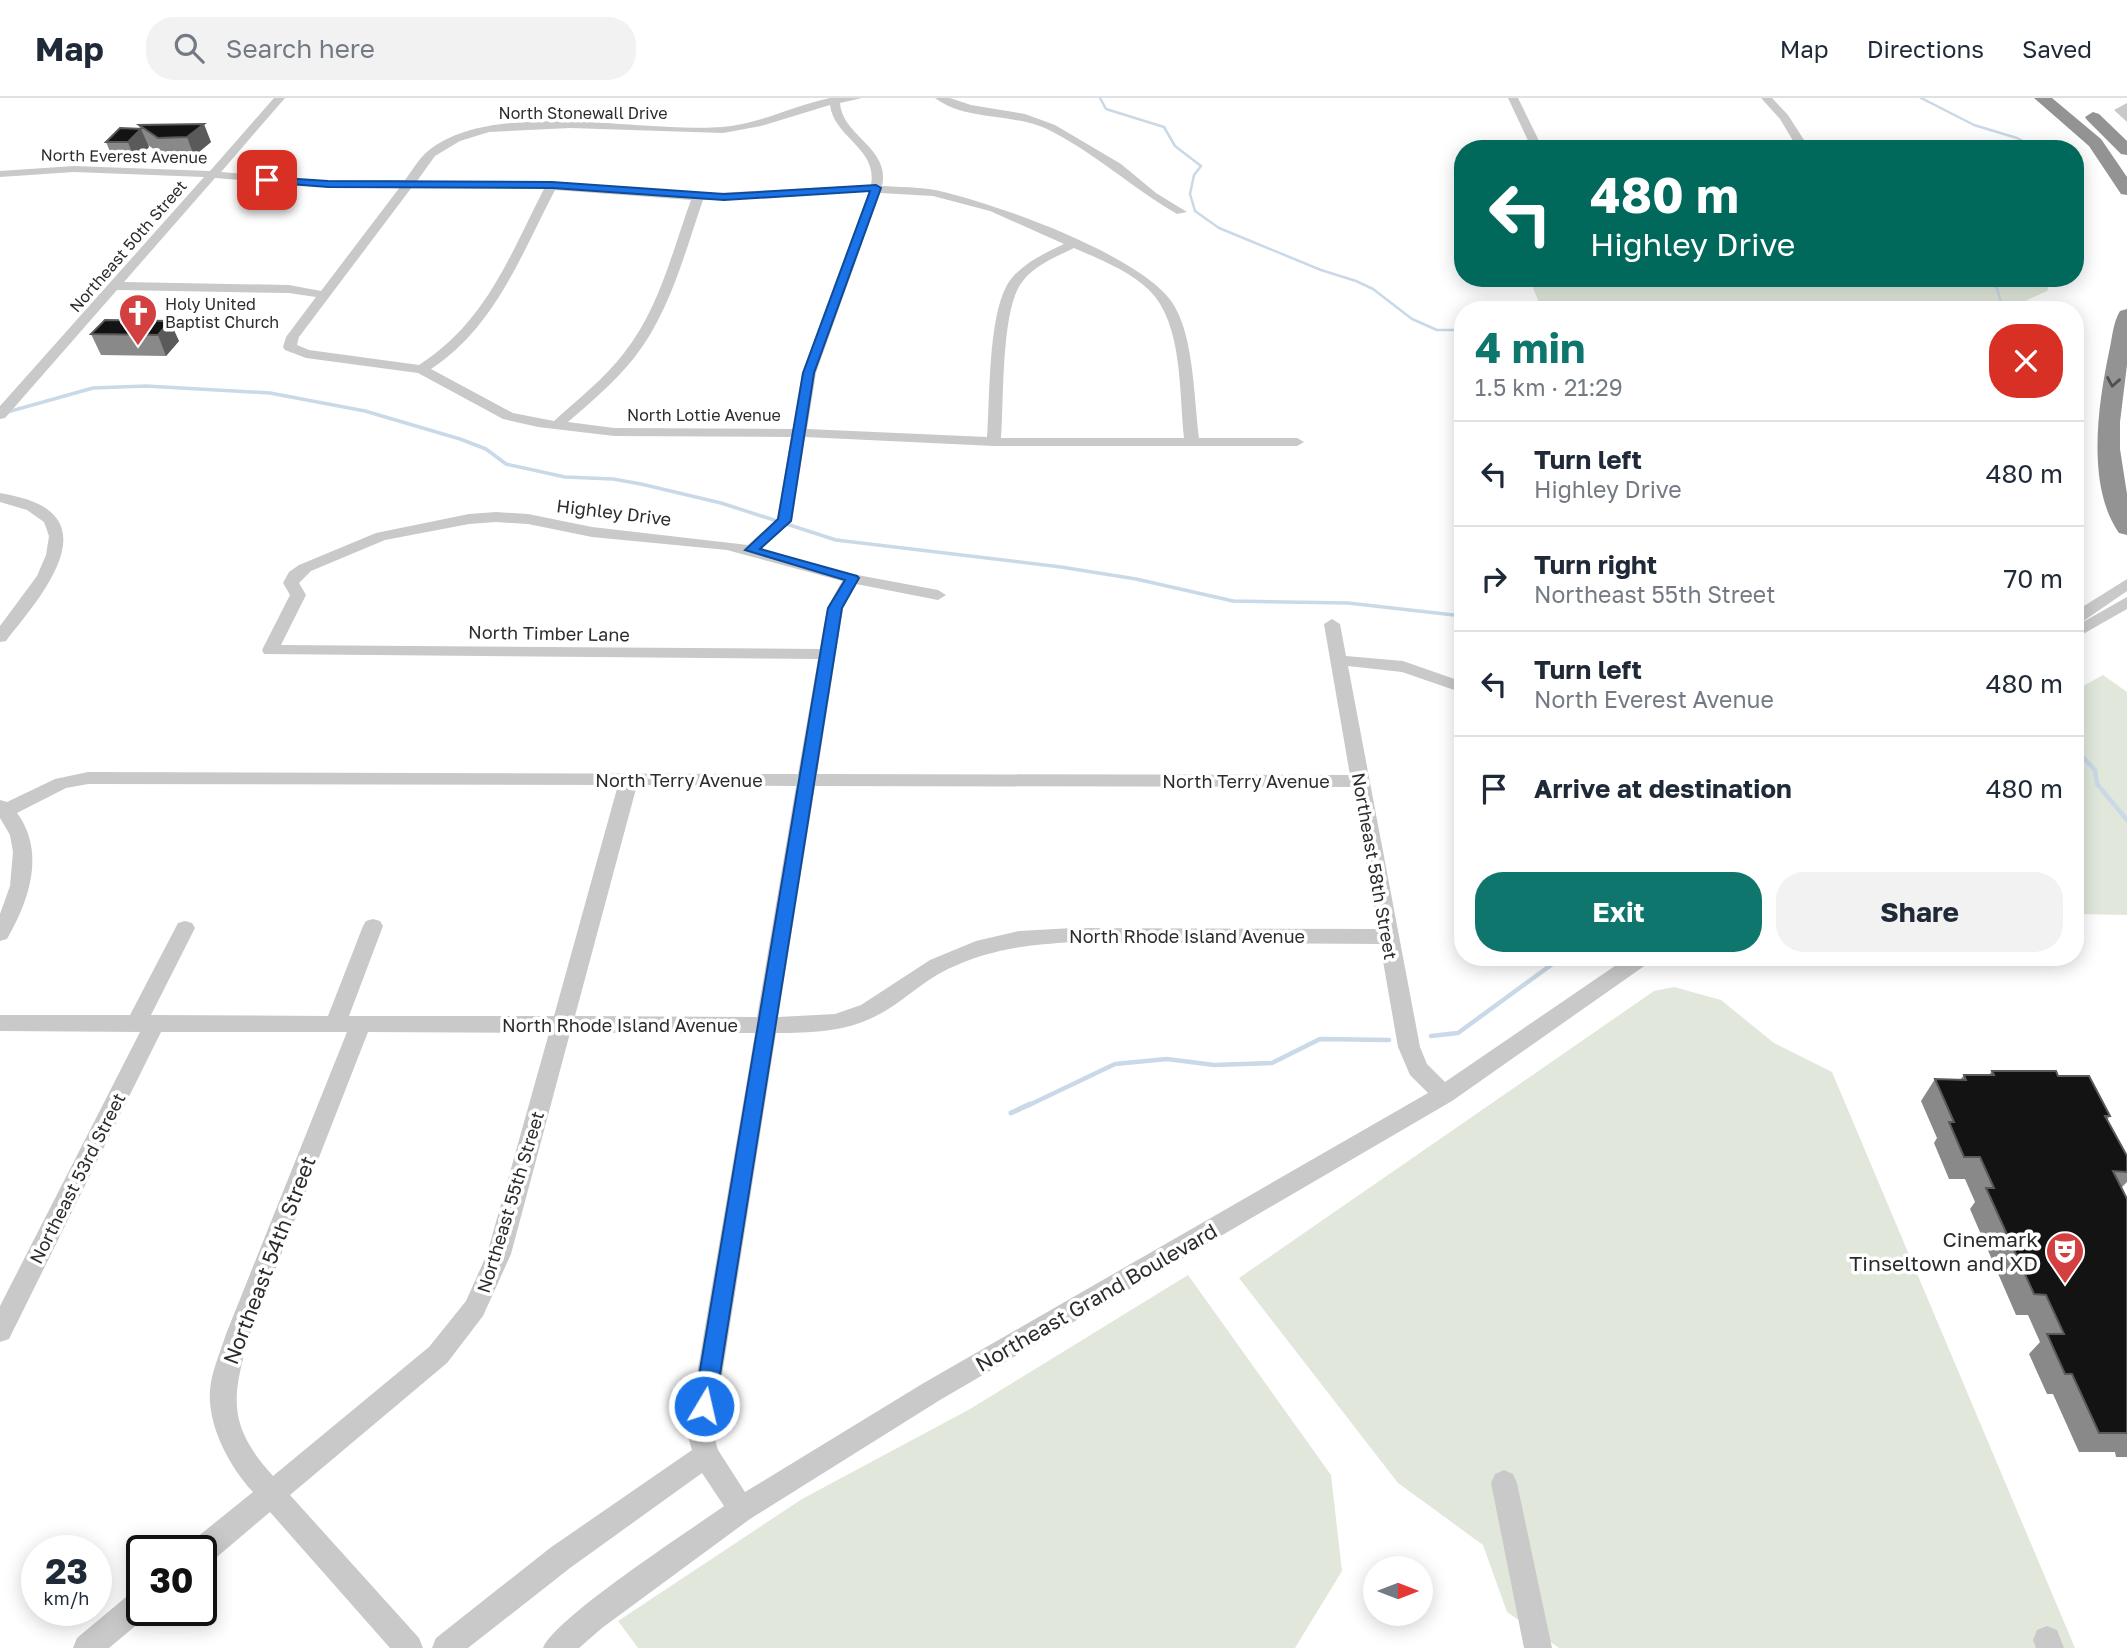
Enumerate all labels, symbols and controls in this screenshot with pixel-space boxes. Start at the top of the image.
search box [146,17,636,80]
text: Map [35,29,104,68]
icon: search [170,29,208,67]
text: Search here [226,33,375,64]
text: Map [1780,34,1829,63]
text: Directions [1867,34,1984,63]
text: Saved [2022,34,2092,63]
street label: North Stonewall Drive [498,103,668,123]
street label: North Everest Avenue [40,145,208,167]
pin [237,150,297,210]
icon: arrive [248,161,286,199]
text: 480 m [1590,165,1739,224]
icon: left [1475,168,1566,259]
street label: Northeast 50th Street [65,176,191,316]
text: Highley Drive [1590,225,1795,263]
church icon: Holy United Baptist Church [117,292,159,347]
place label: Holy United Baptist Church [165,294,279,332]
text: 4 min [1475,322,1585,372]
button: close [1989,324,2063,398]
text: 1.5 km · 21:29 [1475,373,1623,401]
one-way arrow [2106,376,2121,388]
street label: North Lottie Avenue [627,405,781,425]
text: Turn left [1534,444,1642,475]
icon: left [1475,455,1513,493]
text: 480 m [1986,458,2063,489]
text: Highley Drive [1534,475,1682,503]
street label: Highley Drive [555,494,673,530]
text: Turn right [1534,549,1657,580]
icon: right [1475,560,1513,598]
text: 70 m [2004,563,2063,594]
text: Northeast 55th Street [1534,580,1775,608]
street label: North Timber Lane [468,621,630,645]
text: Turn left [1534,654,1642,685]
icon: left [1475,665,1513,703]
text: 480 m [1986,668,2063,699]
text: North Everest Avenue [1534,685,1774,713]
street label: North Terry Avenue [595,769,763,791]
street label: North Terry Avenue [1162,770,1330,792]
icon: arrive [1475,770,1513,808]
street label: Northeast 58th Street [1348,771,1402,961]
text: Arrive at destination [1534,773,1792,804]
text: 480 m [1986,773,2063,804]
button: Exit [1475,872,1762,952]
button: Share [1776,872,2063,952]
street label: North Rhode Island Avenue [1069,925,1305,947]
street label: North Rhode Island Avenue [502,1014,738,1036]
street label: Northeast 53rd Street [24,1089,130,1267]
street label: Northeast 55th Street [472,1108,548,1296]
street label: Northeast 54th Street [217,1152,321,1368]
street label: Northeast Grand Boulevard [971,1217,1221,1377]
place label: Cinemark Tinseltown and XD [1849,1226,2038,1276]
theatre icon: Cinemark Tinseltown and XD [2044,1230,2086,1285]
position arrow [667,1369,741,1443]
speed limit sign: 30 [126,1535,217,1626]
text: 23 [45,1550,88,1592]
north arrow [1363,1556,1433,1626]
map controls [1363,1556,1433,1626]
text: km/h [44,1587,89,1609]

